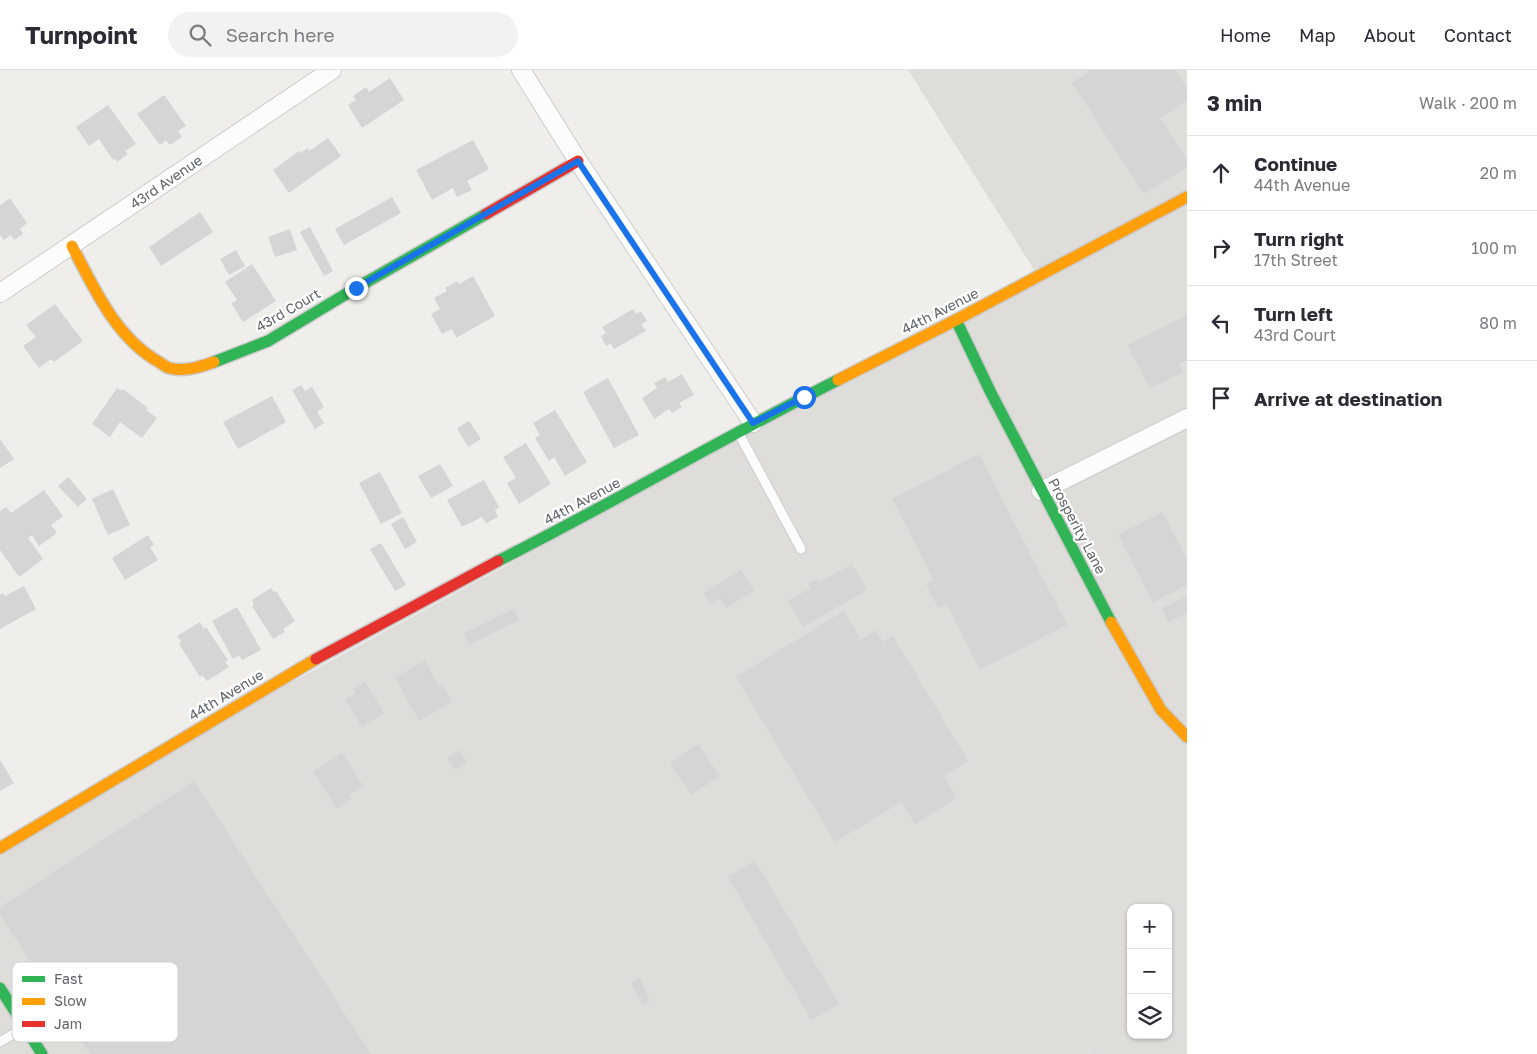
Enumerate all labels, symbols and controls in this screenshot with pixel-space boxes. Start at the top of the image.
search box [168,12,518,57]
text: Turnpoint [25,20,138,49]
icon: search [186,21,214,49]
text: Search here [226,23,335,46]
text: Home [1220,24,1271,46]
text: Map [1299,24,1336,46]
text: About [1364,24,1416,46]
text: Contact [1444,24,1512,46]
text: 3 min [1207,90,1262,116]
text: Walk · 200 m [1419,93,1517,113]
street label: 43rd Avenue [126,151,205,212]
text: Continue [1254,152,1337,175]
icon: ahead [1207,159,1235,187]
text: 20 m [1480,163,1517,183]
text: 44th Avenue [1254,175,1350,195]
text: Turn right [1254,227,1344,250]
icon: right [1207,234,1235,262]
text: 100 m [1471,238,1517,258]
text: 17th Street [1254,250,1338,270]
route end [345,277,368,300]
street label: 43rd Court [252,284,323,335]
street label: 44th Avenue [898,284,981,337]
text: Turn left [1254,302,1333,325]
icon: left [1207,309,1235,337]
text: 80 m [1479,313,1517,333]
text: 43rd Court [1254,325,1336,345]
icon: arrive [1207,384,1235,412]
route start [793,386,816,409]
text: Arrive at destination [1254,387,1442,410]
street label: 44th Avenue [541,473,623,528]
street label: Prosperity Lane [1045,475,1110,577]
street label: 44th Avenue [185,666,266,724]
map controls [1127,904,1172,1039]
button: + [1127,904,1172,949]
button: − [1127,949,1172,994]
legend [12,962,178,1042]
text: Fast [54,970,83,987]
text: Slow [54,992,87,1009]
button: layers [1127,994,1172,1039]
text: Jam [54,1015,82,1032]

